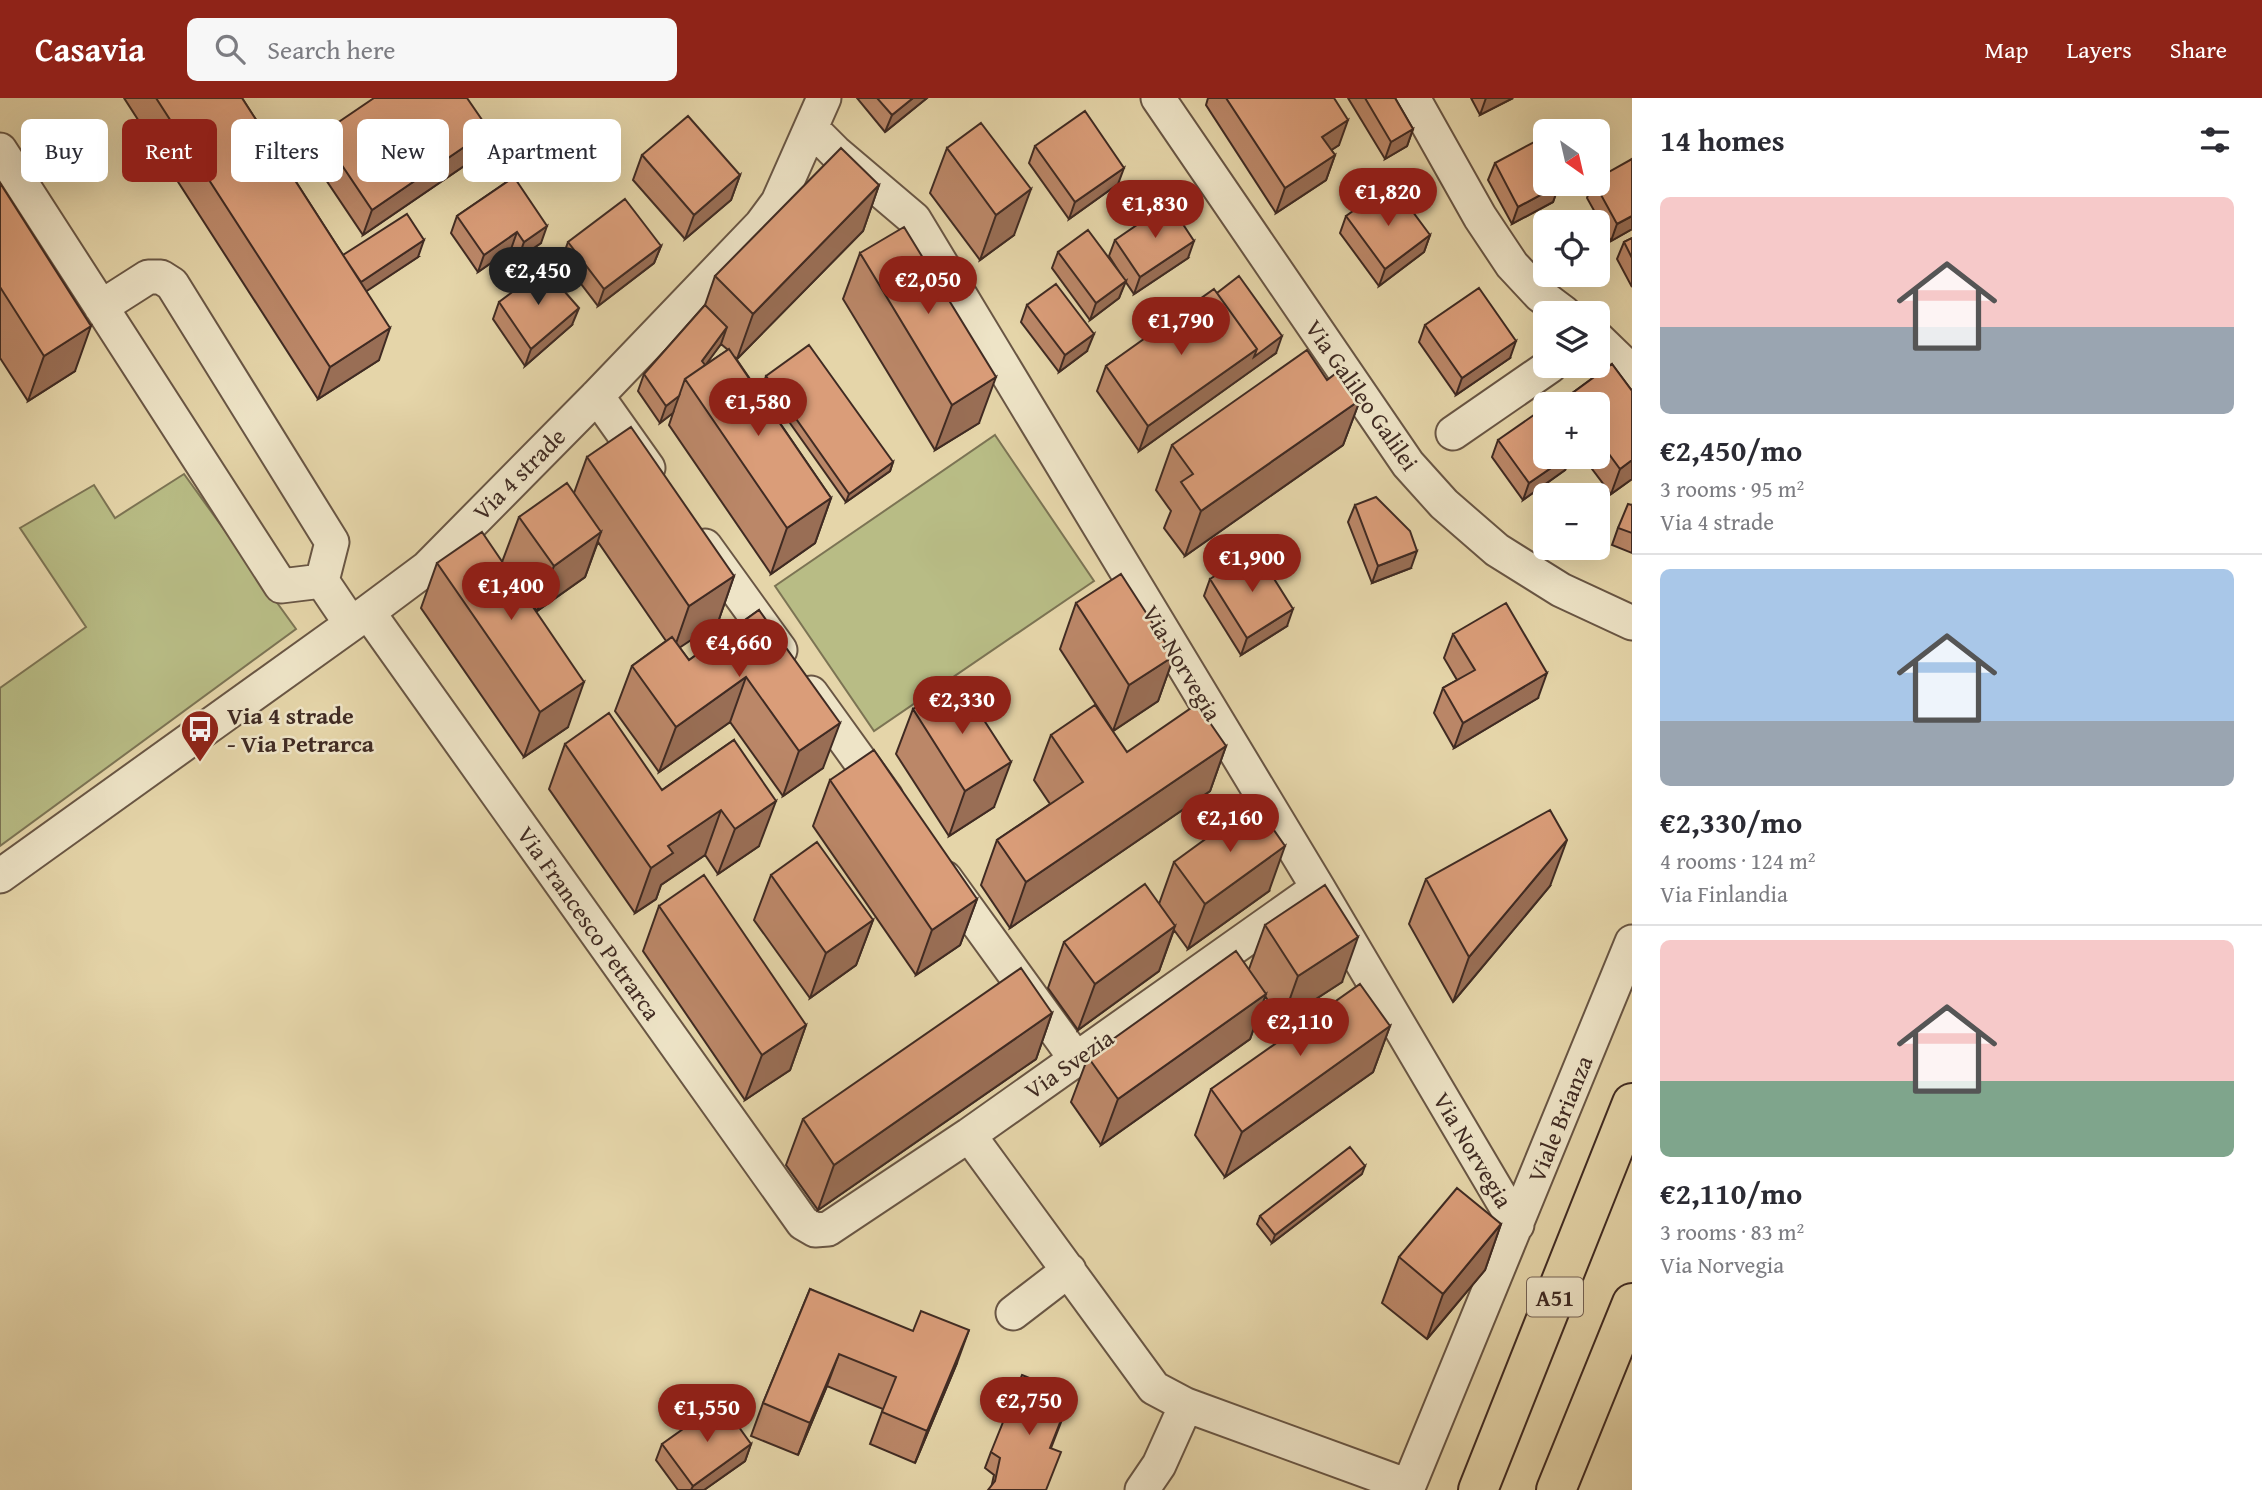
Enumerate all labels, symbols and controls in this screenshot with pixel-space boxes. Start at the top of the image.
search box [187,18,677,81]
text: Casavia [35,25,145,73]
icon: search [211,30,249,68]
text: Search here [267,30,396,69]
text: Map [1985,32,2028,67]
text: Layers [2066,32,2132,67]
text: Share [2170,32,2227,67]
text: 14 homes [1660,118,1785,162]
chip: Buy [21,119,108,182]
chip: Rent [122,119,217,182]
chip: Filters [231,119,343,182]
chip: New [357,119,449,182]
chip: Apartment [463,119,621,182]
north arrow [1533,119,1610,196]
map controls [1533,119,1610,560]
icon: filters [2196,121,2234,159]
pin: €1,820 [1331,169,1445,228]
text: €1,820 [1355,174,1421,207]
pin: €1,830 [1098,180,1212,240]
text: €1,830 [1122,186,1188,219]
button: locate [1533,210,1610,287]
icon: home [1884,243,2010,369]
pin: €2,450 [481,248,595,307]
text: €2,450 [505,253,571,286]
pin: €2,050 [871,256,985,316]
text: €2,050 [895,262,961,295]
pin: €1,790 [1124,298,1238,357]
button: layers [1533,301,1610,378]
text: €1,790 [1148,303,1214,336]
street label: Via Galileo Galilei [1297,312,1427,478]
pin: €1,580 [701,378,815,438]
text: €1,580 [725,384,791,417]
button: + [1533,392,1610,469]
street label: Via 4 strade [465,420,573,528]
text: €2,450/mo [1660,428,1802,472]
text: 3 rooms · 95 m² [1660,472,1804,505]
button: − [1533,483,1610,560]
text: Via 4 strade [1660,505,1774,538]
pin: €1,900 [1195,534,1309,594]
text: €1,900 [1219,540,1285,573]
pin: €1,400 [454,562,568,622]
text: €1,400 [478,568,544,601]
street label: Via Norvegia [1134,598,1231,728]
icon: home [1884,615,2010,741]
pin: €4,660 [682,620,796,679]
text: €4,660 [706,625,772,658]
pin: €2,330 [905,676,1019,736]
text: €2,330 [929,682,995,715]
place label: Via 4 strade - Via Petrarca [227,698,375,761]
bus stop icon: Via 4 strade - Via Petrarca [179,708,221,763]
pin: €2,160 [1173,794,1287,854]
text: €2,160 [1197,800,1263,833]
text: €2,330/mo [1660,800,1802,844]
street label: Via Francesco Petrarca [509,819,670,1028]
text: 4 rooms · 124 m² [1660,844,1815,877]
text: Via Finlandia [1660,877,1788,910]
icon: home [1884,986,2010,1112]
pin: €2,110 [1243,998,1357,1058]
text: €2,110 [1267,1004,1333,1037]
street label: Via Svezia [1017,1020,1121,1108]
street label: Viale Brianza [1519,1050,1602,1188]
street label: Via Norvegia [1425,1085,1522,1215]
text: €2,110/mo [1660,1171,1802,1215]
text: 3 rooms · 83 m² [1660,1215,1804,1248]
text: Via Norvegia [1660,1248,1784,1281]
road number: A51 [1527,1278,1583,1316]
pin: €2,750 [972,1378,1086,1437]
text: €2,750 [996,1383,1062,1416]
pin: €1,550 [650,1384,764,1444]
text: €1,550 [674,1390,740,1423]

